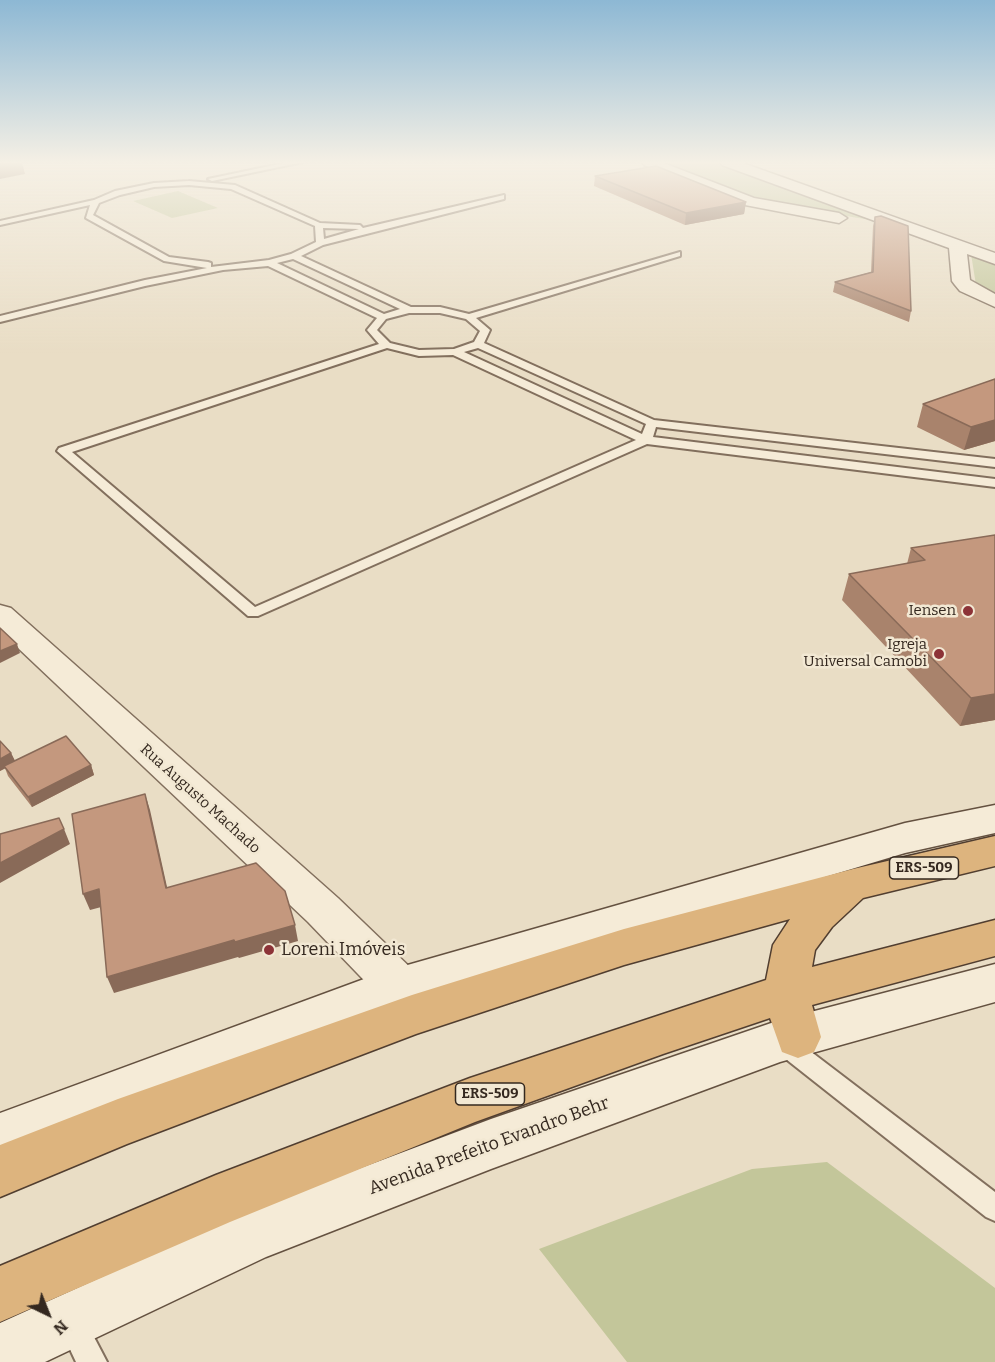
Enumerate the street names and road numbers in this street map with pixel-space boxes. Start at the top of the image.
street label: Rua Augusto Machado [136,740,264,858]
road number: ERS-509 [890,857,958,879]
road number: ERS-509 [456,1083,524,1105]
street label: Avenida Prefeito Evandro Behr [366,1092,612,1200]

